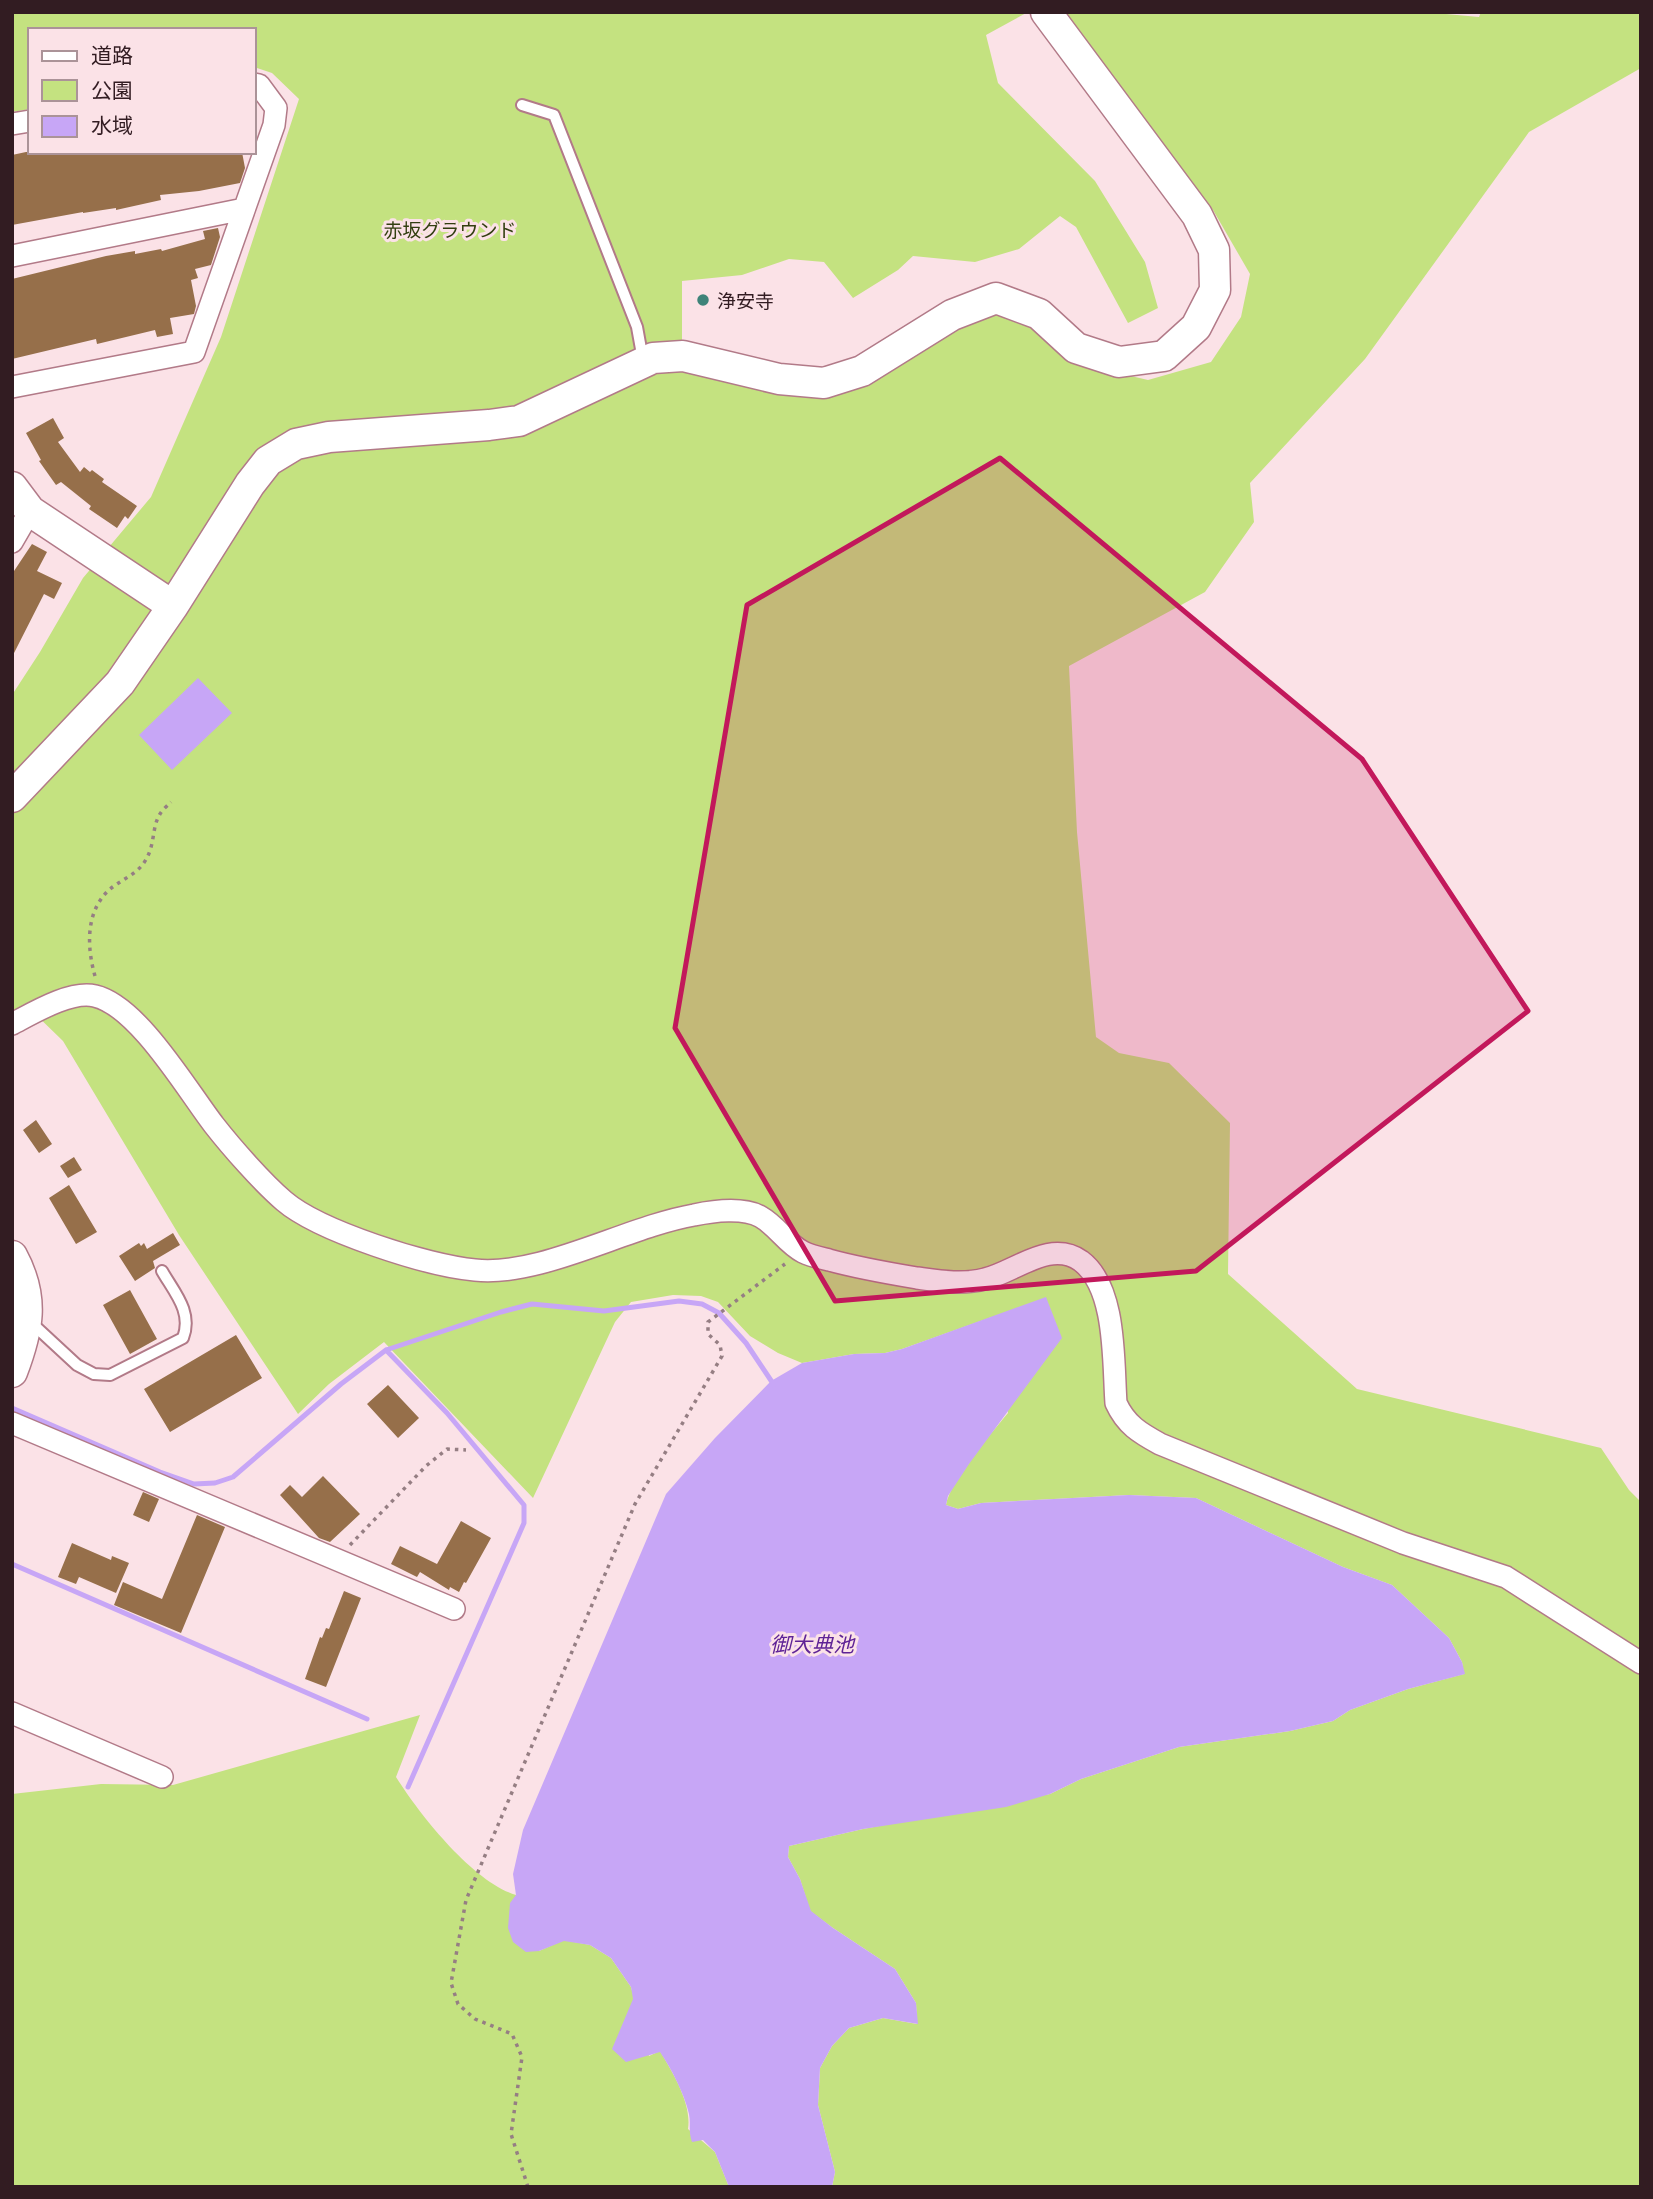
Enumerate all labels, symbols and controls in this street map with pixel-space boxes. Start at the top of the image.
legend [28,28,256,154]
text: 道路 [91,42,133,67]
text: 公園 [91,77,133,102]
text: 水域 [91,112,133,137]
park label: 赤坂グラウンド [383,218,517,241]
place label: 浄安寺 [717,289,774,312]
marker: 浄安寺 [695,292,711,308]
water label: 御大典池 [770,1631,856,1656]

